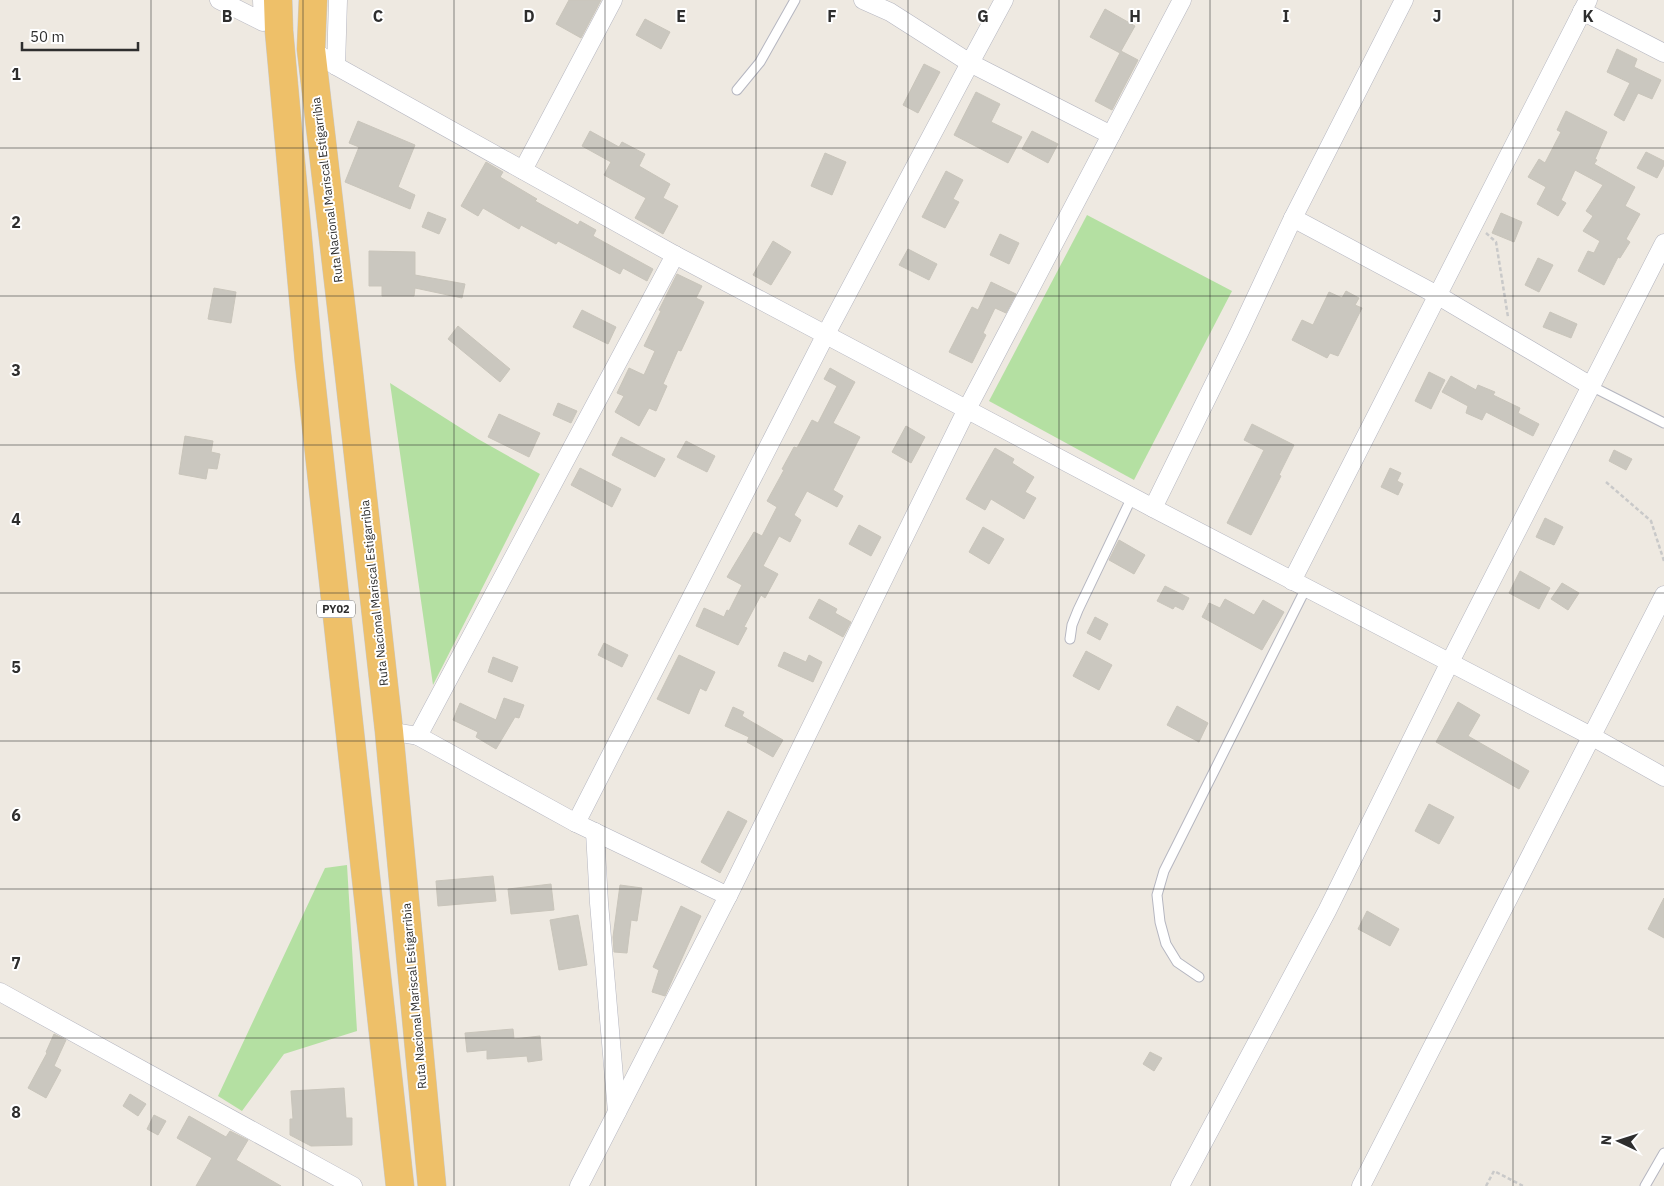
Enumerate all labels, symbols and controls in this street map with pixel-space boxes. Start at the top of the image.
text: B [222,6,233,26]
text: C [373,6,383,26]
text: D [523,6,535,26]
text: E [676,6,686,26]
text: F [827,6,837,26]
text: G [977,6,989,26]
text: H [1129,6,1141,26]
text: I [1283,6,1290,26]
text: J [1433,6,1441,26]
text: K [1582,6,1594,26]
scale bar [22,20,139,52]
text: 50 m [30,27,65,46]
text: 1 [11,64,21,84]
street label: Ruta Nacional Mariscal Estigarribia [308,96,346,284]
text: 2 [11,212,21,232]
text: 3 [11,360,21,380]
street label: Ruta Nacional Mariscal Estigarribia [357,499,391,687]
text: 4 [11,509,21,529]
road number: PY02 [317,600,355,618]
text: 5 [11,657,21,677]
text: 6 [11,805,21,825]
street label: Ruta Nacional Mariscal Estigarribia [398,902,430,1090]
text: 7 [11,953,21,973]
text: 8 [11,1102,21,1122]
north arrow [1594,1116,1644,1166]
text: N [1597,1134,1615,1146]

